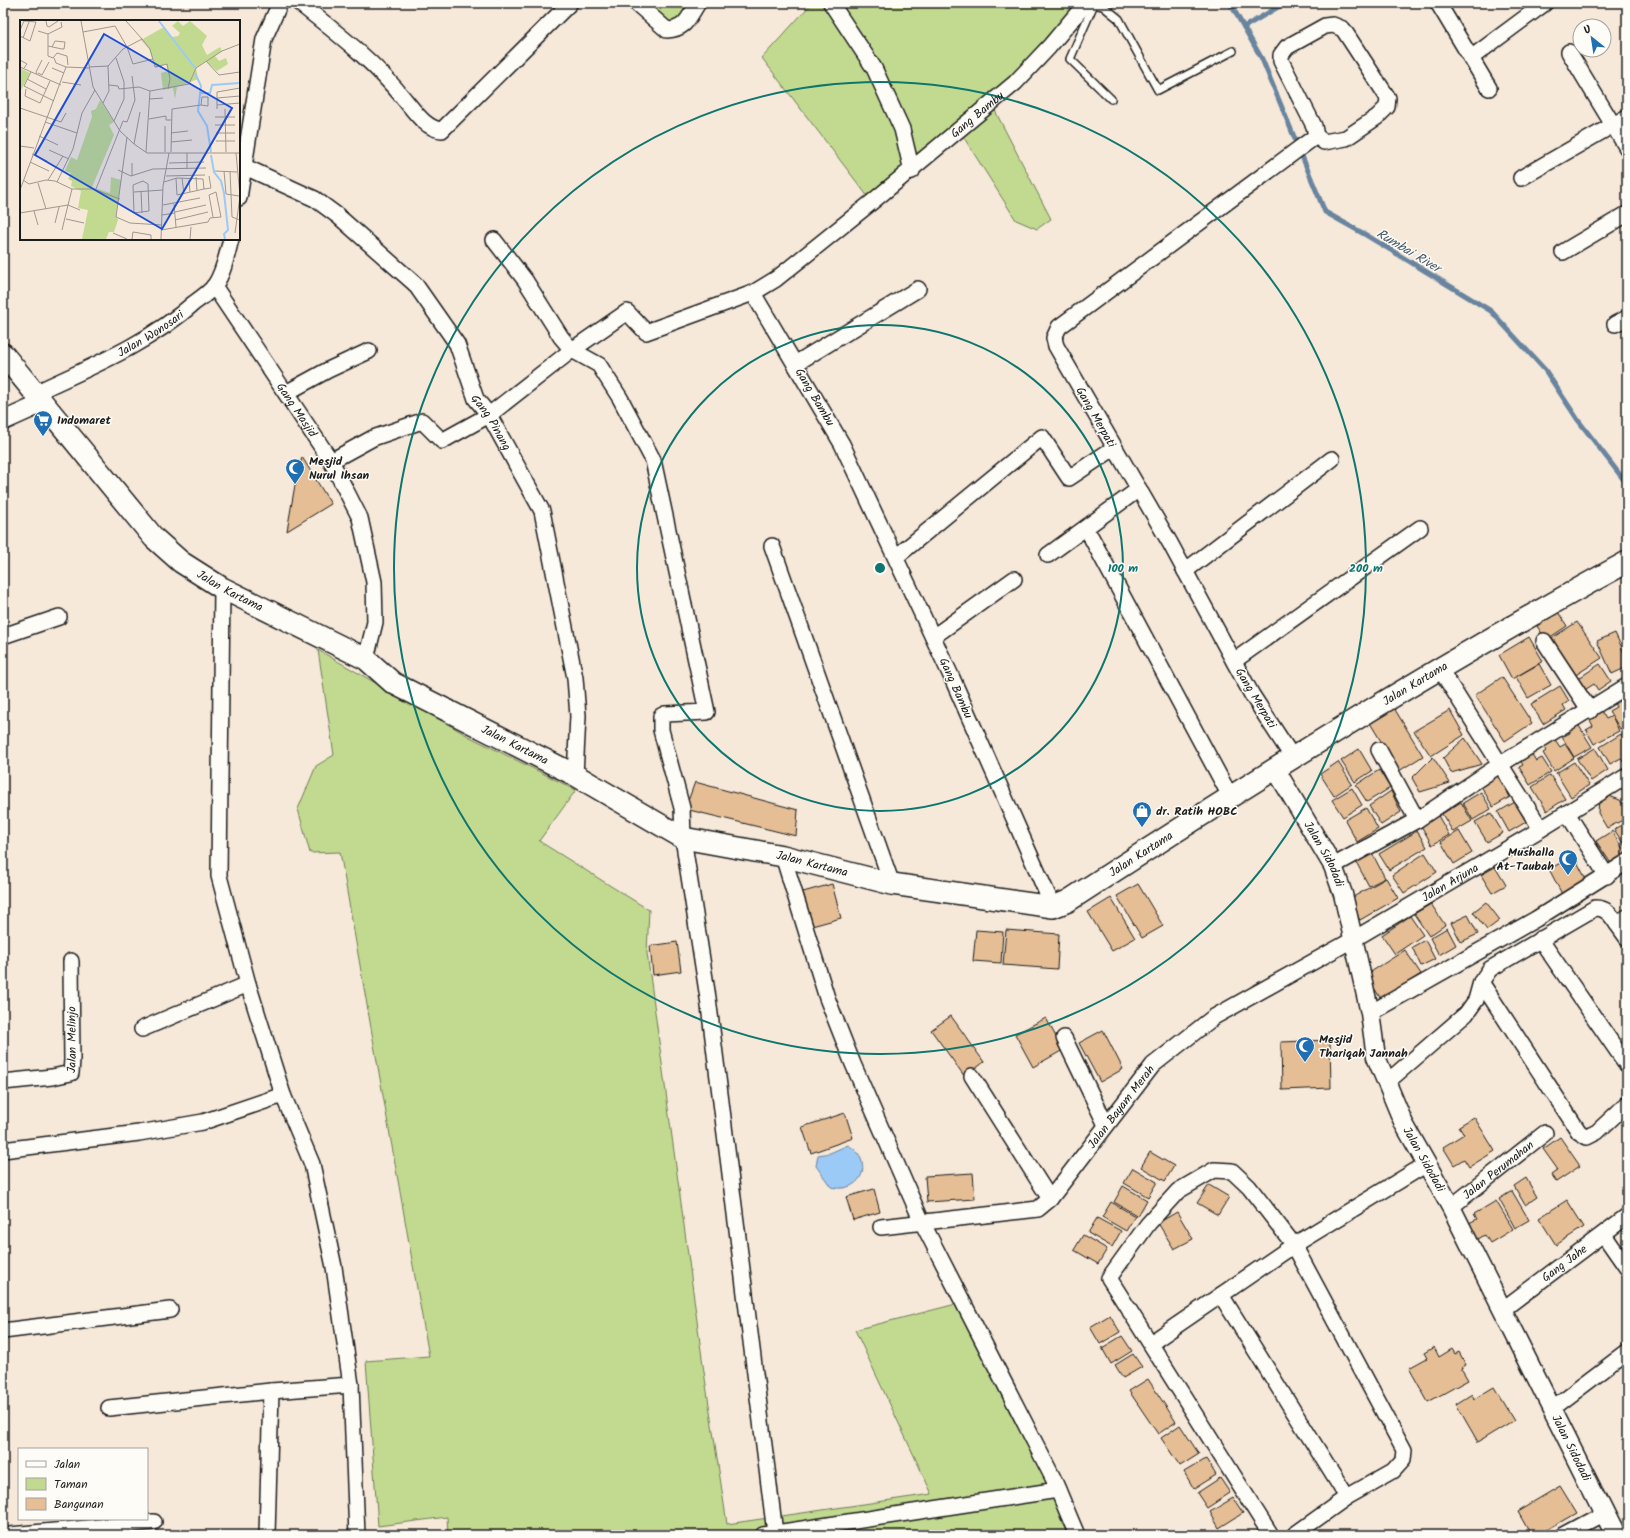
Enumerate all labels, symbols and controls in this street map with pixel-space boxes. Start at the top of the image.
north arrow [1572,18,1612,58]
inset map [20,20,240,240]
text: U [1580,21,1595,40]
street label: Gang Bambu [947,87,1009,143]
water label: Rumbai River [1372,224,1447,280]
street label: Jalan Wonosari [114,305,189,362]
street label: Gang Bambu [790,365,840,430]
street label: Gang Masjid [271,379,322,442]
street label: Gang Merpati [1070,383,1121,452]
street label: Gang Pinang [465,393,516,454]
supermarket icon: Indomaret [32,409,54,437]
place label: Indomaret [57,411,111,430]
place label: Mesjid Nurul Ihsan [309,452,370,485]
mosque icon: Mesjid Nurul Ihsan [284,457,306,485]
text: 100 m [1108,559,1138,578]
text: 200 m [1349,559,1383,578]
centre of rings [873,561,887,575]
street label: Jalan Kartama [193,565,267,617]
street label: Gang Bambu [934,655,977,722]
street label: Jalan Kartama [1379,657,1452,711]
street label: Gang Merpati [1230,664,1282,733]
street label: Jalan Kartama [478,720,552,770]
shop icon: dr. Ratih HOBC [1131,800,1153,828]
place label: dr. Ratih HOBC [1156,802,1238,821]
street label: Jalan Sidodadi [1298,818,1349,891]
street label: Jalan Kartama [1105,826,1177,882]
place label: Mushalla At-Taubah [1496,843,1554,876]
street label: Jalan Kartama [775,846,850,882]
mosque icon: Mushalla At-Taubah [1557,848,1579,876]
street label: Jalan Arjuna [1418,859,1483,907]
street label: Jalan Melinjo [62,1006,82,1074]
place label: Mesjid Thariqah Jannah [1319,1030,1408,1063]
mosque icon: Mesjid Thariqah Jannah [1294,1035,1316,1063]
street label: Jalan Bayam Merah [1083,1061,1160,1153]
street label: Jalan Sidodadi [1397,1123,1450,1197]
street label: Jalan Perumahan [1459,1136,1538,1204]
street label: Gang Jahe [1538,1240,1592,1287]
street label: Jalan Sidodadi [1546,1411,1596,1486]
legend [18,1448,148,1520]
text: Jalan [54,1455,80,1474]
text: Taman [54,1475,88,1494]
text: Bangunan [54,1495,104,1514]

